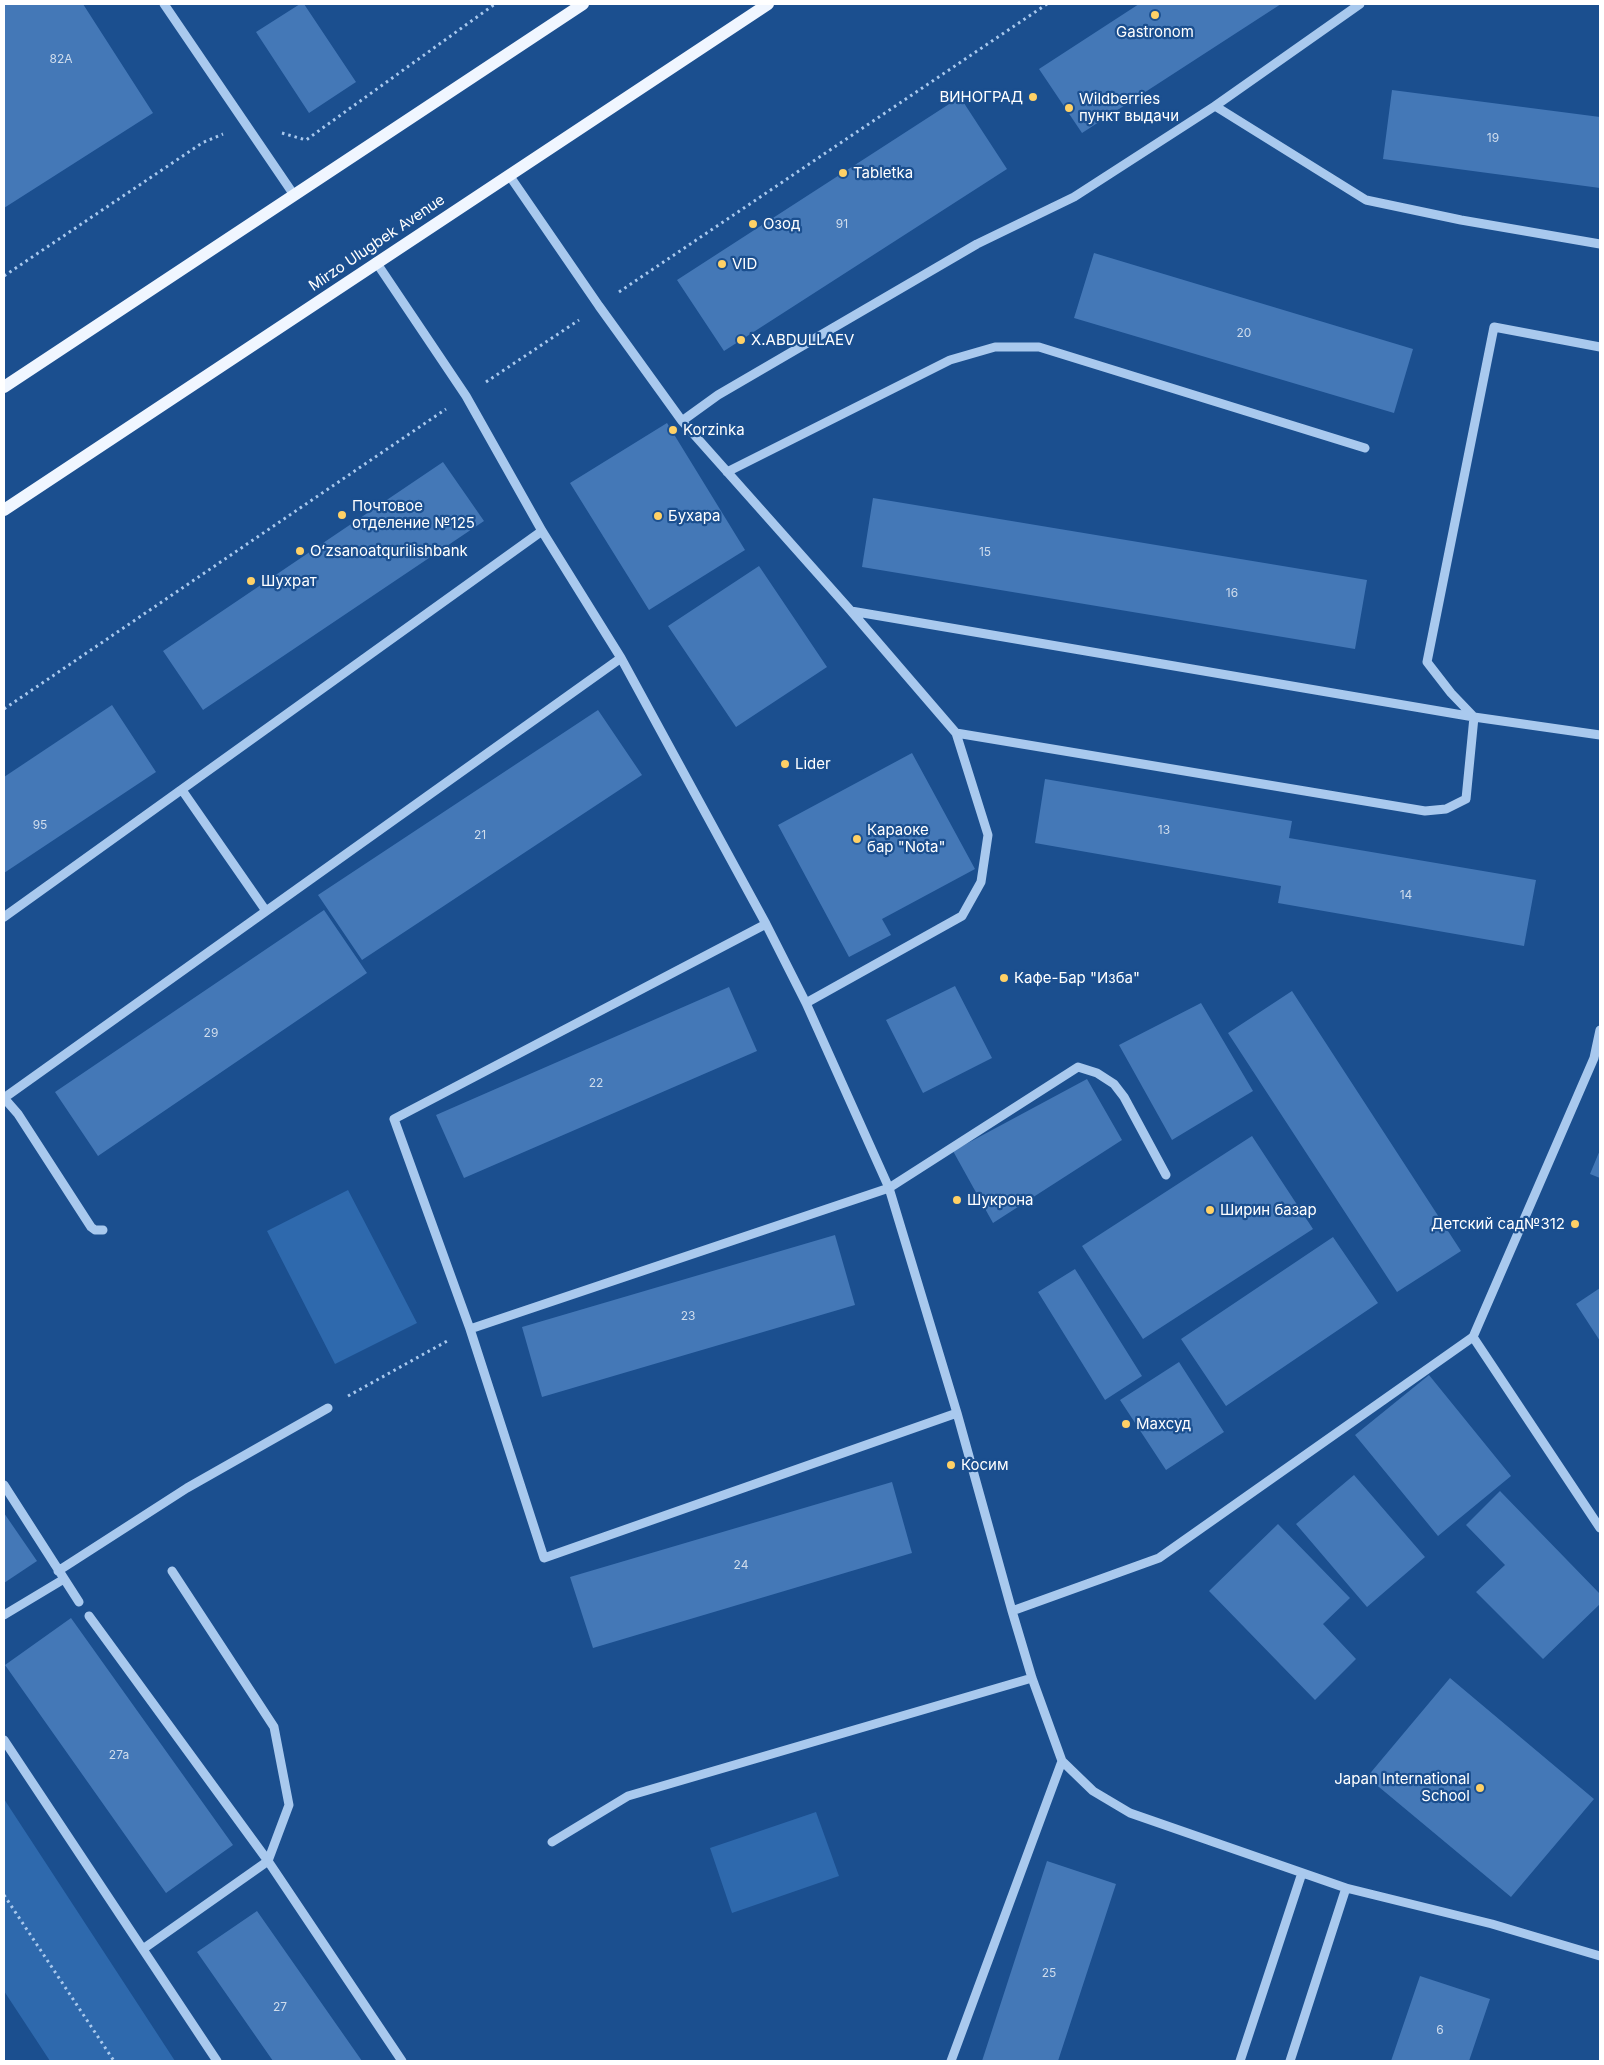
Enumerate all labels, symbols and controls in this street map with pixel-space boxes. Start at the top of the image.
marker: Gastronom [1149,9,1161,21]
place label: Gastronom [1116,23,1194,41]
house number: 82А [49,52,73,66]
place label: ВИНОГРАД [939,88,1023,106]
place label: Wildberries пункт выдачи [1079,90,1179,125]
marker: ВИНОГРАД [1027,91,1039,103]
marker: Wildberries пункт выдачи [1063,102,1075,114]
house number: 19 [1487,131,1499,145]
place label: Tabletka [853,164,913,182]
marker: Tabletka [837,167,849,179]
street label: Mirzo Ulugbek Avenue [306,191,448,295]
place label: Озод [763,215,800,233]
house number: 91 [836,217,848,231]
marker: Озод [747,218,759,230]
place label: VID [732,255,757,273]
marker: VID [716,258,728,270]
house number: 20 [1237,326,1251,340]
place label: X.ABDULLAEV [751,331,854,349]
marker: X.ABDULLAEV [735,334,747,346]
place label: Korzinka [683,421,745,439]
marker: Korzinka [667,424,679,436]
place label: Почтовое отделение №125 [352,497,475,532]
place label: Бухара [668,507,720,525]
marker: Почтовое отделение №125 [336,509,348,521]
marker: Бухара [652,510,664,522]
place label: Oʻzsanoatqurilishbank [310,542,468,560]
marker: Oʻzsanoatqurilishbank [294,545,306,557]
house number: 15 [979,545,991,559]
place label: Шухрат [261,572,317,590]
marker: Шухрат [245,575,257,587]
house number: 16 [1226,586,1238,600]
place label: Lider [795,755,831,773]
marker: Lider [779,758,791,770]
house number: 95 [33,818,47,832]
place label: Караоке бар "Nota" [867,821,945,856]
house number: 13 [1158,823,1170,837]
house number: 21 [474,828,486,842]
marker: Караоке бар "Nota" [851,833,863,845]
house number: 14 [1400,888,1412,902]
place label: Кафе-Бар "Изба" [1014,969,1140,987]
marker: Кафе-Бар "Изба" [998,972,1010,984]
house number: 29 [204,1026,218,1040]
house number: 22 [589,1076,603,1090]
place label: Шукрона [967,1191,1033,1209]
marker: Шукрона [951,1194,963,1206]
place label: Ширин базар [1220,1201,1317,1219]
marker: Ширин базар [1204,1204,1216,1216]
place label: Детский сад№312 [1431,1215,1565,1233]
marker: Детский сад№312 [1569,1218,1581,1230]
house number: 23 [681,1309,695,1323]
place label: Махсуд [1136,1415,1191,1433]
marker: Махсуд [1120,1418,1132,1430]
place label: Косим [961,1456,1008,1474]
marker: Косим [945,1459,957,1471]
house number: 24 [734,1558,748,1572]
house number: 27а [109,1748,129,1762]
place label: Japan International School [1334,1770,1470,1805]
marker: Japan International School [1474,1782,1486,1794]
house number: 25 [1042,1966,1056,1980]
house number: 27 [273,2000,287,2014]
house number: 6 [1436,2023,1444,2037]

